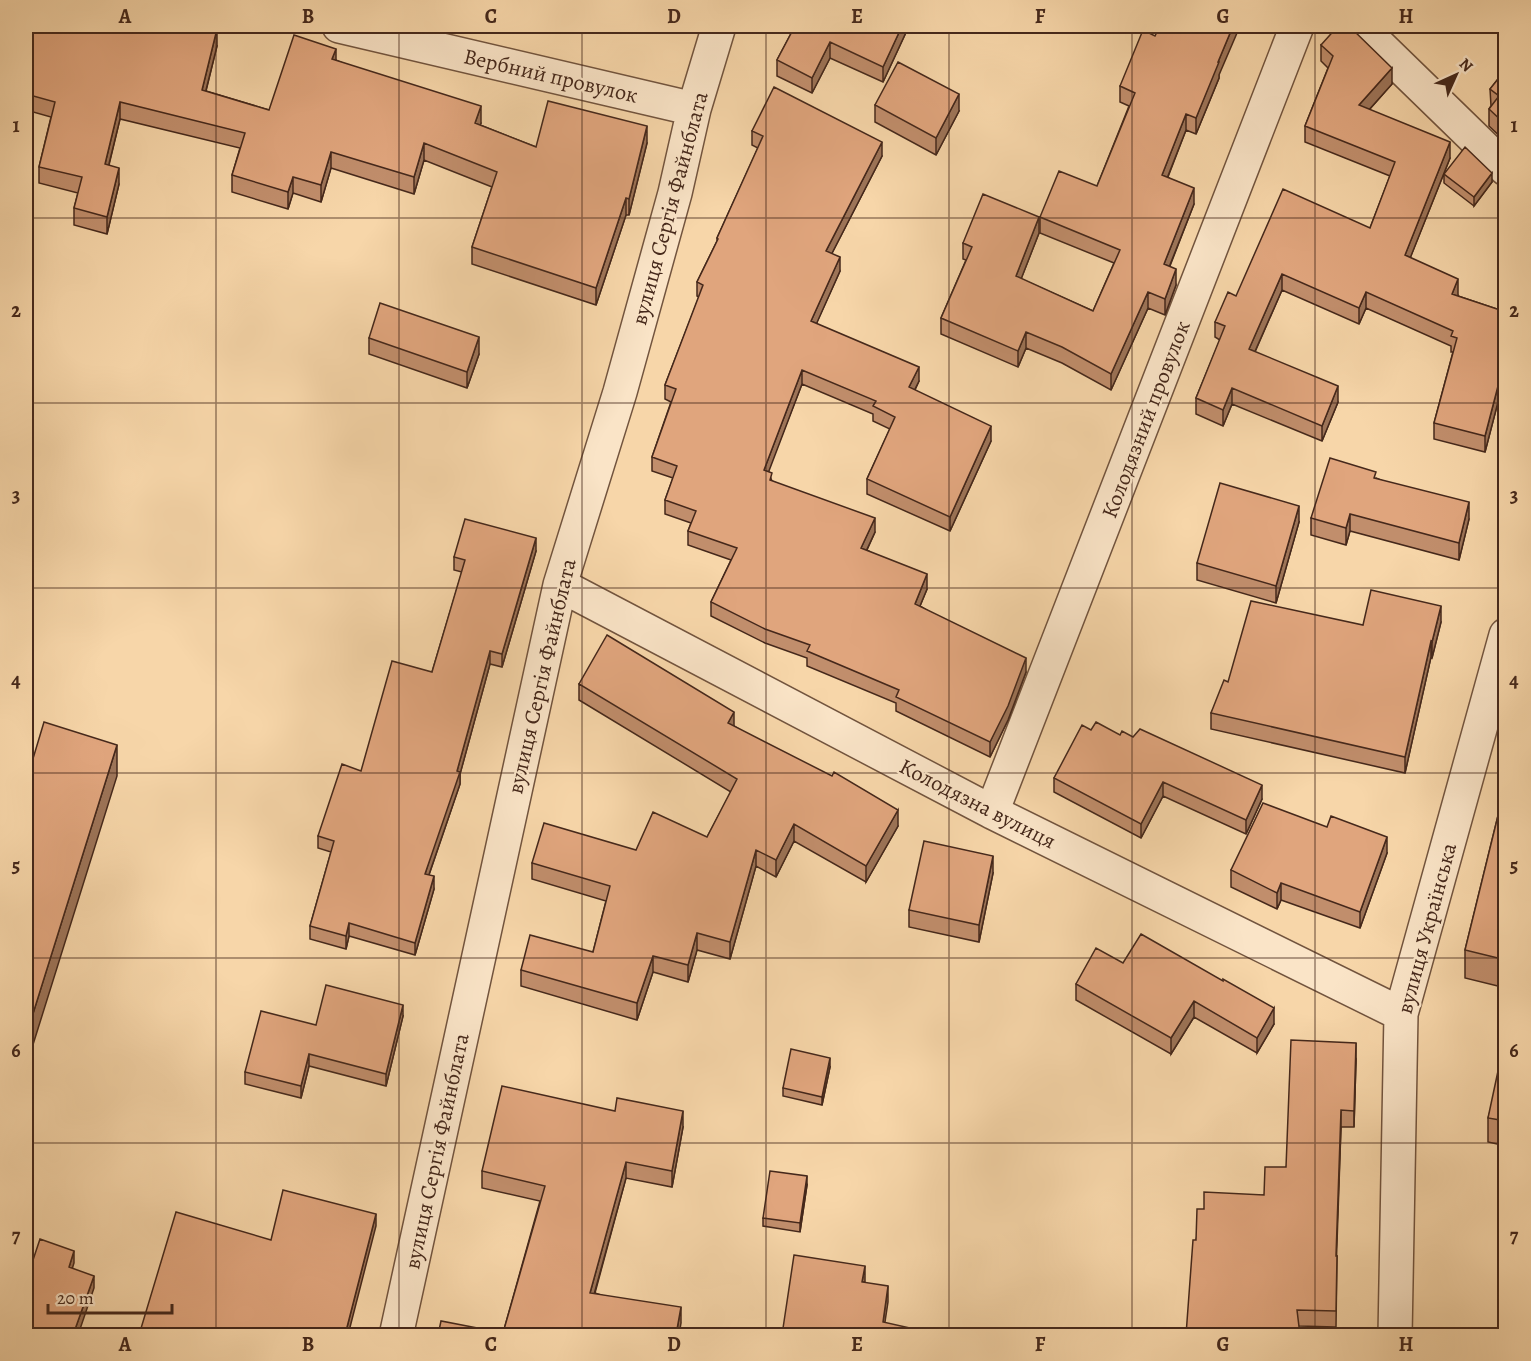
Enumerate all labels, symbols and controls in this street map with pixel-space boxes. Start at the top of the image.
text: A [118,3,132,30]
text: B [302,3,314,30]
text: C [485,3,497,30]
text: D [667,3,681,30]
text: E [851,3,863,30]
text: F [1035,3,1046,30]
text: G [1216,3,1230,30]
text: H [1399,3,1414,30]
street label: Вербний провулок [461,41,641,111]
north arrow [1426,45,1486,105]
text: N [1454,53,1478,77]
street label: вулиця Сергія Файнблата [624,87,716,328]
text: 1 [12,112,20,139]
text: 1 [1510,112,1518,139]
text: 2 [11,297,21,324]
text: 2 [1509,297,1519,324]
street label: Колодязний провулок [1094,316,1197,523]
text: 3 [12,482,20,509]
text: 3 [1510,482,1518,509]
street label: вулиця Сергія Файнблата [500,555,584,797]
text: 4 [11,667,21,694]
text: 4 [1509,667,1519,694]
street label: Колодязна вулиця [894,752,1061,856]
street label: вулиця Українська [1390,839,1464,1017]
text: 5 [12,852,20,879]
text: 5 [1510,852,1518,879]
street label: вулиця Сергія Файнблата [397,1030,477,1272]
text: 6 [11,1037,21,1064]
text: 6 [1509,1037,1519,1064]
text: 7 [12,1222,21,1249]
text: 7 [1510,1222,1519,1249]
scale bar [48,1277,172,1315]
text: 20 m [57,1286,94,1310]
text: A [118,1331,132,1358]
text: B [302,1331,314,1358]
text: C [485,1331,497,1358]
text: D [667,1331,681,1358]
text: E [851,1331,863,1358]
text: F [1035,1331,1046,1358]
text: G [1216,1331,1230,1358]
text: H [1399,1331,1414,1358]

